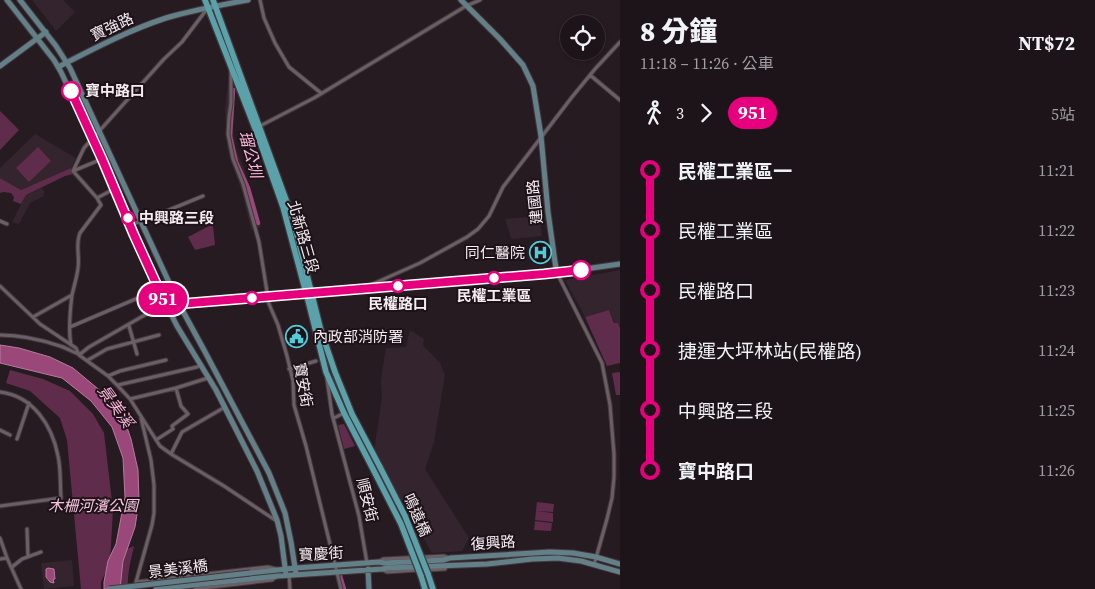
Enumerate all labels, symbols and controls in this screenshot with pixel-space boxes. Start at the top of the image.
street label: 寶強路 [87,8,137,46]
text: 8 分鐘 [640,12,717,50]
map controls [560,15,605,60]
button: locate [560,15,605,60]
text: NT$72 [1018,30,1075,56]
text: 11:18 – 11:26 · 公車 [640,52,774,74]
place label: 寶中路口 [85,80,145,101]
marker: 寶中路口 [61,81,81,101]
icon: walk [640,99,668,127]
icon: forward [692,99,720,127]
text: 951 [738,100,767,125]
text: 3 [676,102,684,124]
text: 5站 [1051,103,1075,125]
water label: 瑠公圳 [234,128,268,182]
text: 民權工業區一 [678,158,792,184]
text: 11:21 [1038,159,1075,181]
street label: 建國路 [522,179,547,226]
street label: 北新路三段 [283,198,324,276]
place label: 中興路三段 [139,207,214,228]
marker: 中興路三段 [121,211,135,225]
text: 民權工業區 [678,218,773,244]
text: 11:22 [1038,219,1075,241]
hospital icon: 同仁醫院 [529,241,553,265]
place label: 同仁醫院 [465,242,525,263]
unlabelled marker [571,260,591,280]
marker: 民權工業區 [487,271,501,285]
text: 民權路口 [678,278,754,304]
marker: 民權路口 [391,279,405,293]
text: 11:23 [1038,279,1075,301]
line badge: 951 [134,283,192,315]
place label: 民權工業區 [456,285,532,306]
text: 951 [148,286,178,311]
unlabelled marker [245,291,259,305]
place label: 民權路口 [368,293,428,314]
public building icon: 內政部消防署 [285,325,309,349]
place label: 內政部消防署 [313,326,403,347]
text: 捷運大坪林站(民權路) [678,338,862,364]
text: 11:24 [1038,339,1075,361]
street label: 寶安街 [289,361,318,409]
water label: 景美溪 [93,380,140,433]
text: 中興路三段 [678,398,773,424]
text: 11:25 [1038,399,1075,421]
text: 寶中路口 [678,458,754,484]
text: 11:26 [1038,459,1075,481]
street label: 順安街 [352,475,383,524]
street label: 鳴遠橋 [399,490,436,540]
park label: 木柵河濱公園 [48,495,140,516]
street label: 復興路 [470,530,516,555]
street label: 寶慶街 [298,542,344,565]
street label: 景美溪橋 [147,554,209,583]

